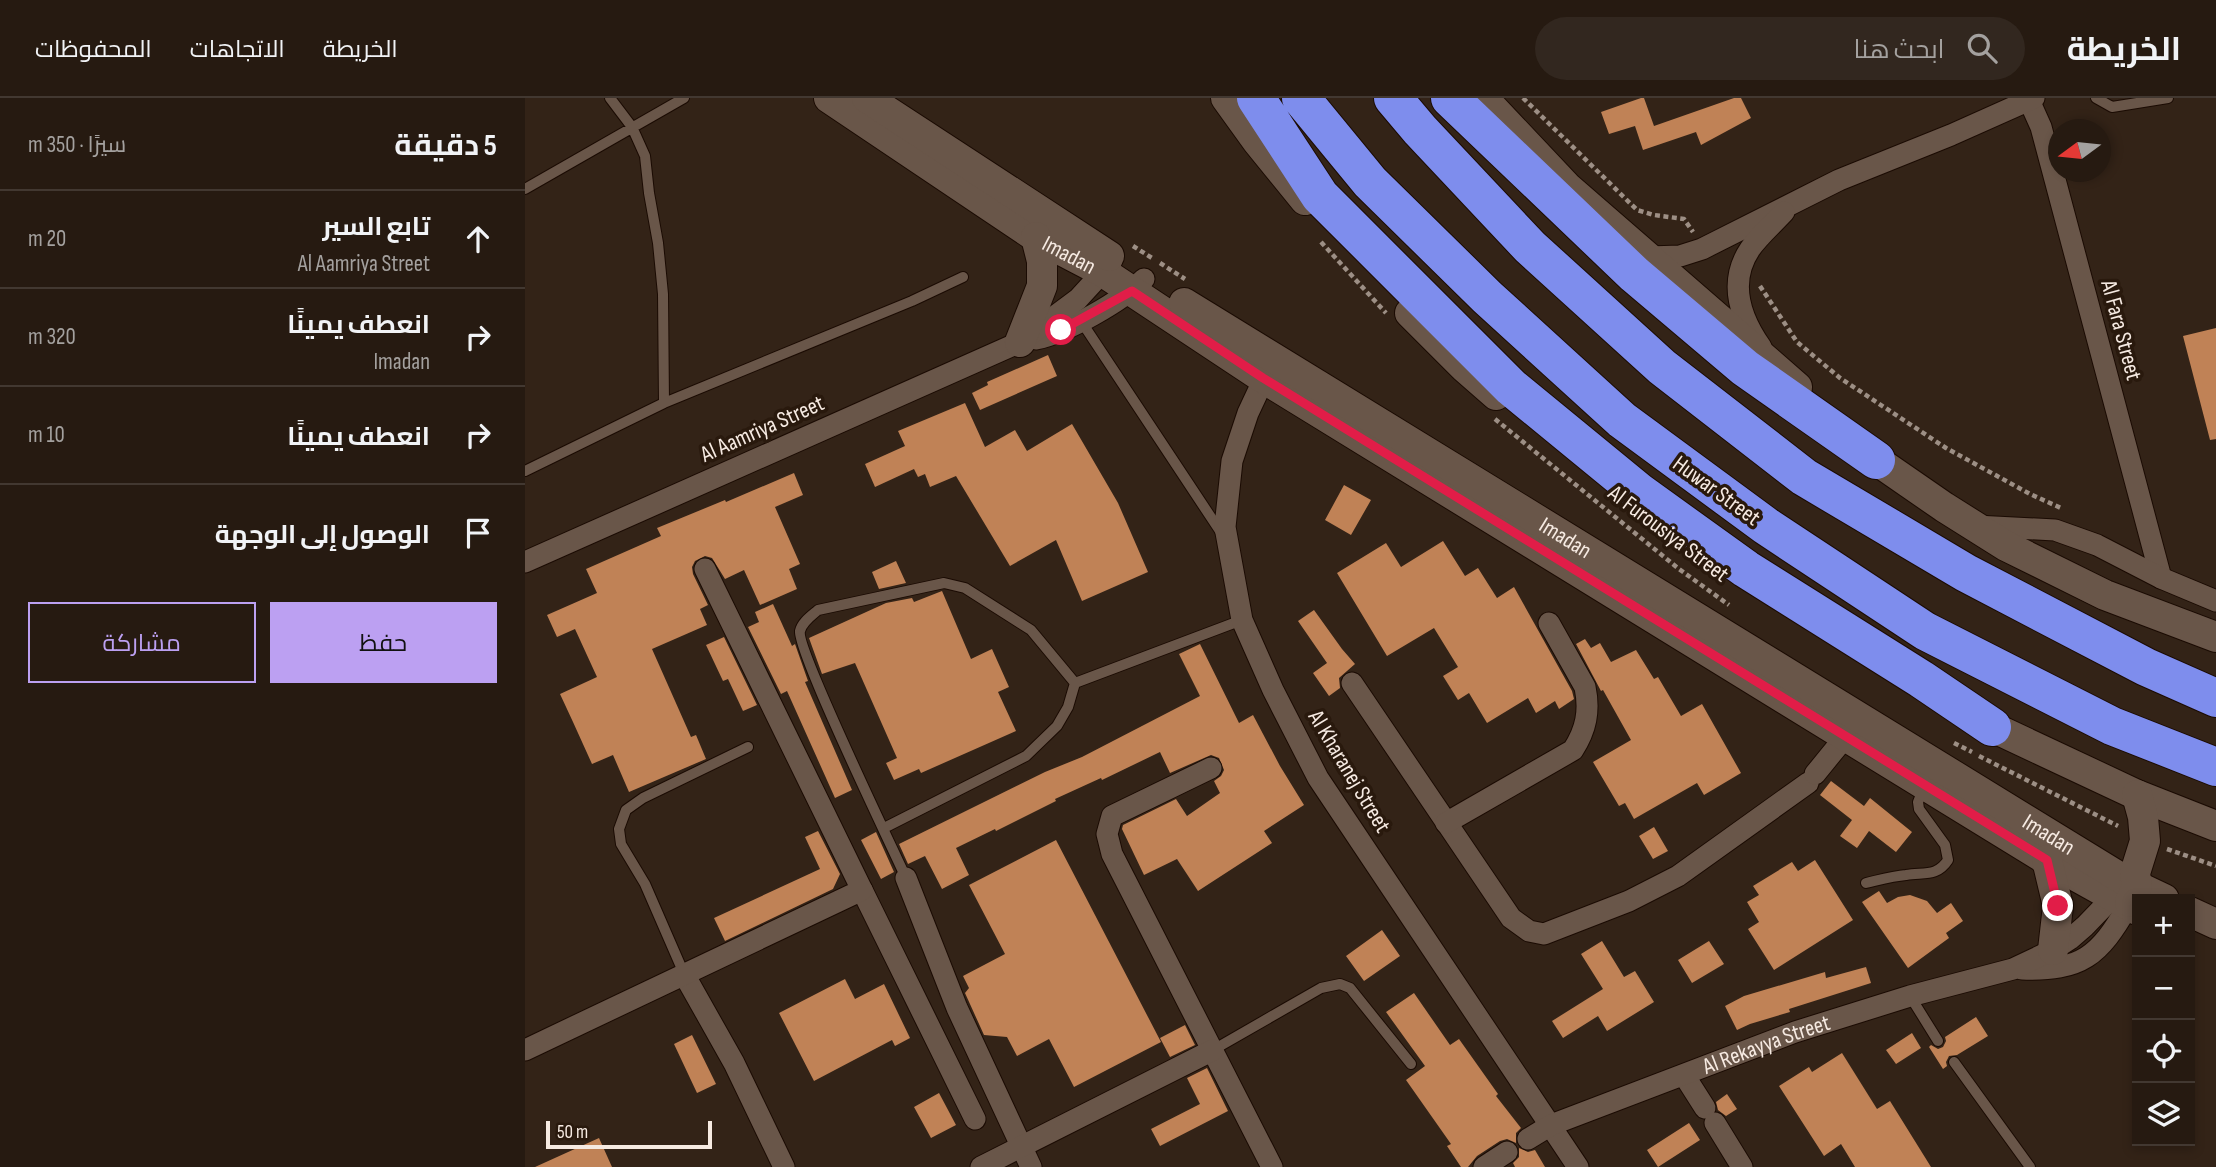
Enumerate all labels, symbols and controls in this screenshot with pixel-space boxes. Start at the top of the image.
search box [1535,17,2025,80]
icon: search [1963,29,2001,67]
text: الخريطة [2067,30,2181,70]
text: المحفوظات [35,35,152,64]
text: الاتجاهات [190,35,285,64]
text: الخريطة [323,35,398,64]
text: ابحث هنا [1854,35,1945,66]
north arrow [2048,119,2111,182]
text: 5 دقيقة [394,128,497,164]
text: سيرًا · 350 m [28,131,126,159]
text: تابع السير [323,212,430,243]
icon: ahead [459,220,497,258]
text: 20 m [28,225,66,253]
street label: Imadan [1037,230,1100,281]
text: Al Aamriya Street [298,250,430,278]
street label: Al Fara Street [2094,276,2148,383]
text: انعطف يمينًا [287,310,430,341]
route start [1045,314,1076,345]
icon: right [459,318,497,356]
text: 320 m [28,323,76,351]
text: Imadan [373,348,430,376]
street label: Al Aamriya Street [695,389,829,469]
icon: right [459,416,497,454]
text: 10 m [28,421,65,449]
text: انعطف يمينًا [287,422,430,453]
street label: Huwar Street [1667,450,1766,532]
street label: Al Furousiya Street [1602,479,1734,588]
street label: Imadan [1534,511,1597,565]
icon: arrive [459,514,497,552]
text: الوصول إلى الوجهة [215,520,430,551]
button: مشاركة [28,602,256,683]
button: حفظ [270,602,497,683]
street label: Al Kharanej Street [1301,704,1397,838]
street label: Imadan [2017,808,2080,862]
route end [2042,890,2073,921]
map controls [2132,894,2195,1146]
button: + [2132,894,2195,957]
button: − [2132,957,2195,1020]
street label: Al Rekayya Street [1698,1009,1834,1081]
button: locate [2132,1020,2195,1083]
button: layers [2132,1083,2195,1146]
scale bar [546,1118,712,1150]
text: 50 m [557,1121,588,1144]

